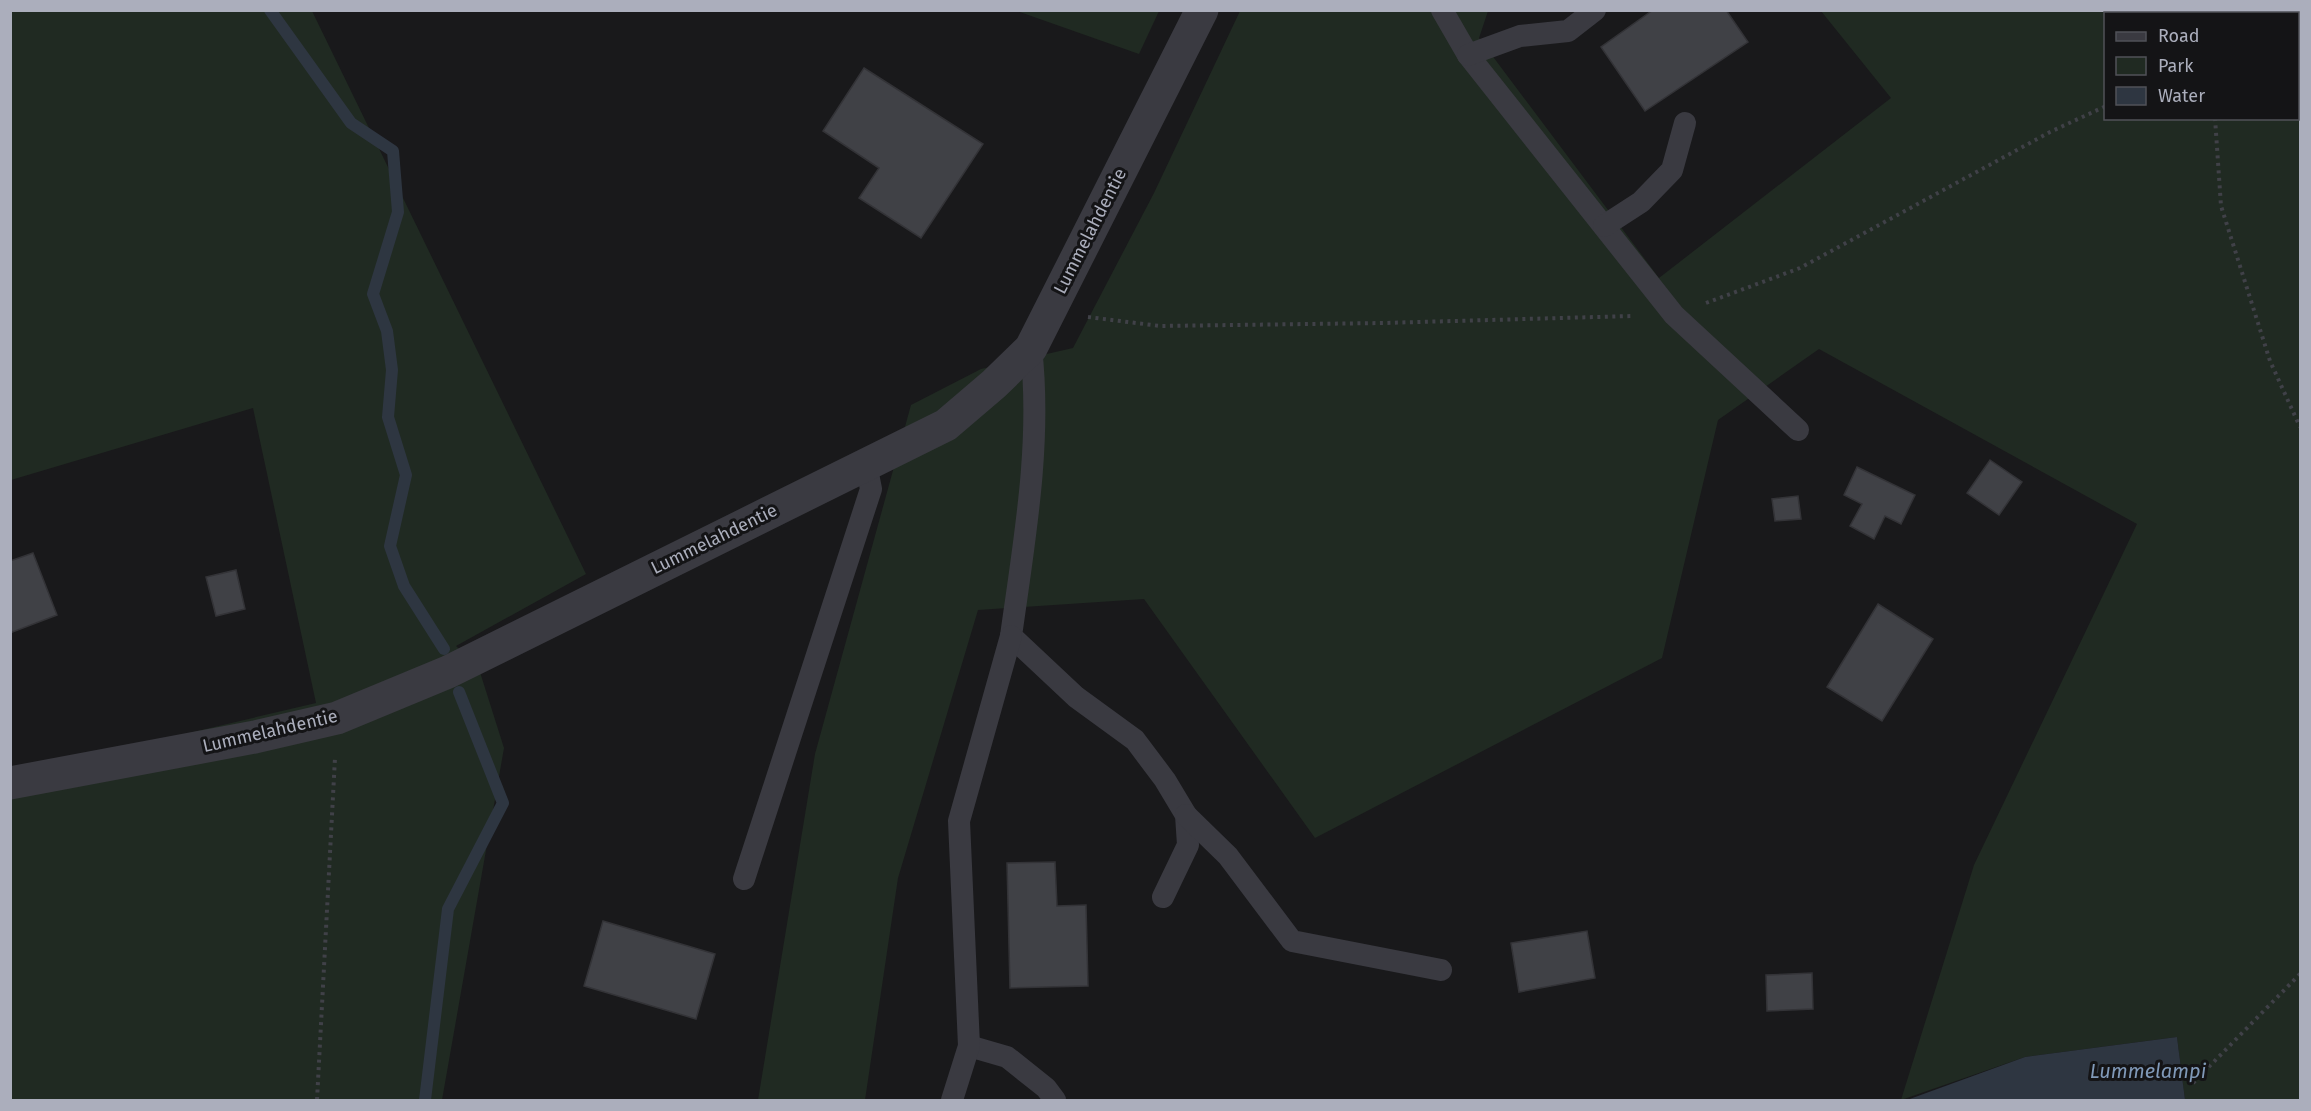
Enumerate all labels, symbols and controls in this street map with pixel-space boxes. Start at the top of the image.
legend [2104,12,2299,120]
text: Road [2158,25,2200,47]
text: Park [2158,55,2194,77]
text: Water [2158,85,2205,107]
street label: Lummelahdentie [1049,165,1131,297]
street label: Lummelahdentie [647,499,781,579]
street label: Lummelahdentie [200,705,340,757]
water label: Lummelampi [2090,1059,2207,1083]

